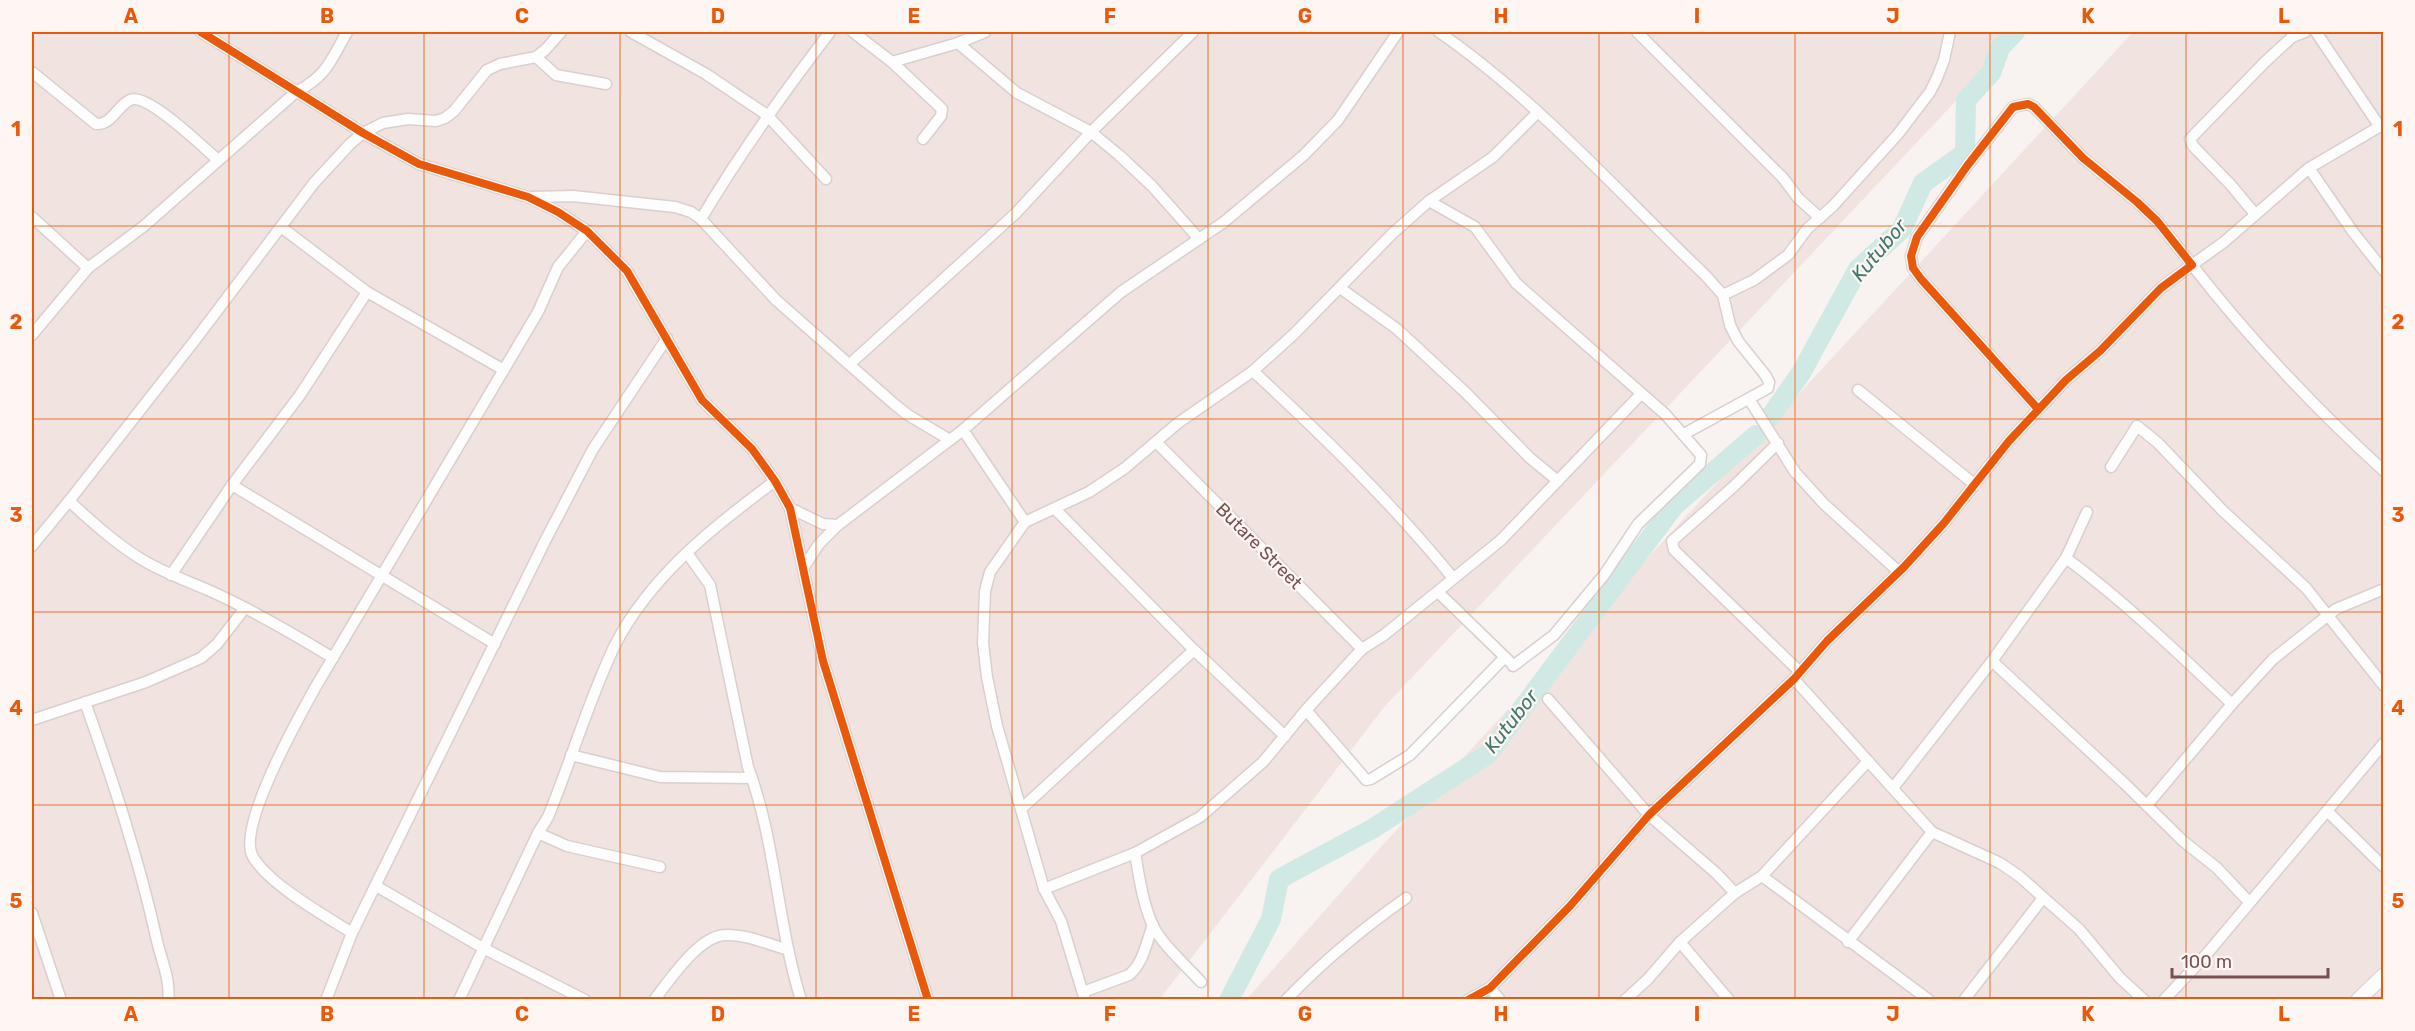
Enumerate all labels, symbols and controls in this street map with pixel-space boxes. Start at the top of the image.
text: A [124,4,139,28]
text: B [320,4,334,28]
text: C [515,4,529,28]
text: D [711,4,725,28]
text: E [908,4,920,28]
text: F [1104,4,1116,28]
text: G [1298,4,1312,28]
text: H [1494,4,1508,28]
text: I [1694,4,1700,28]
text: J [1886,4,1900,28]
text: K [2081,4,2095,28]
text: L [2278,4,2290,28]
text: 1 [11,117,21,141]
text: 1 [2393,117,2403,141]
water label: Kutubor [1846,213,1913,286]
text: 2 [10,310,23,334]
text: 2 [2392,310,2405,334]
street label: Butare Street [1211,498,1307,594]
text: 3 [9,503,23,527]
text: 3 [2391,503,2405,527]
water label: Kutubor [1479,683,1544,758]
text: 4 [9,696,23,720]
text: 4 [2391,696,2405,720]
text: 5 [10,889,23,913]
text: 5 [2392,889,2405,913]
scale bar [2172,941,2328,979]
text: 100 m [2181,951,2232,973]
text: A [124,1002,139,1026]
text: B [320,1002,334,1026]
text: C [515,1002,529,1026]
text: D [711,1002,725,1026]
text: E [908,1002,920,1026]
text: F [1104,1002,1116,1026]
text: G [1298,1002,1312,1026]
text: H [1494,1002,1508,1026]
text: I [1694,1002,1700,1026]
text: J [1886,1002,1900,1026]
text: K [2081,1002,2095,1026]
text: L [2278,1002,2290,1026]

